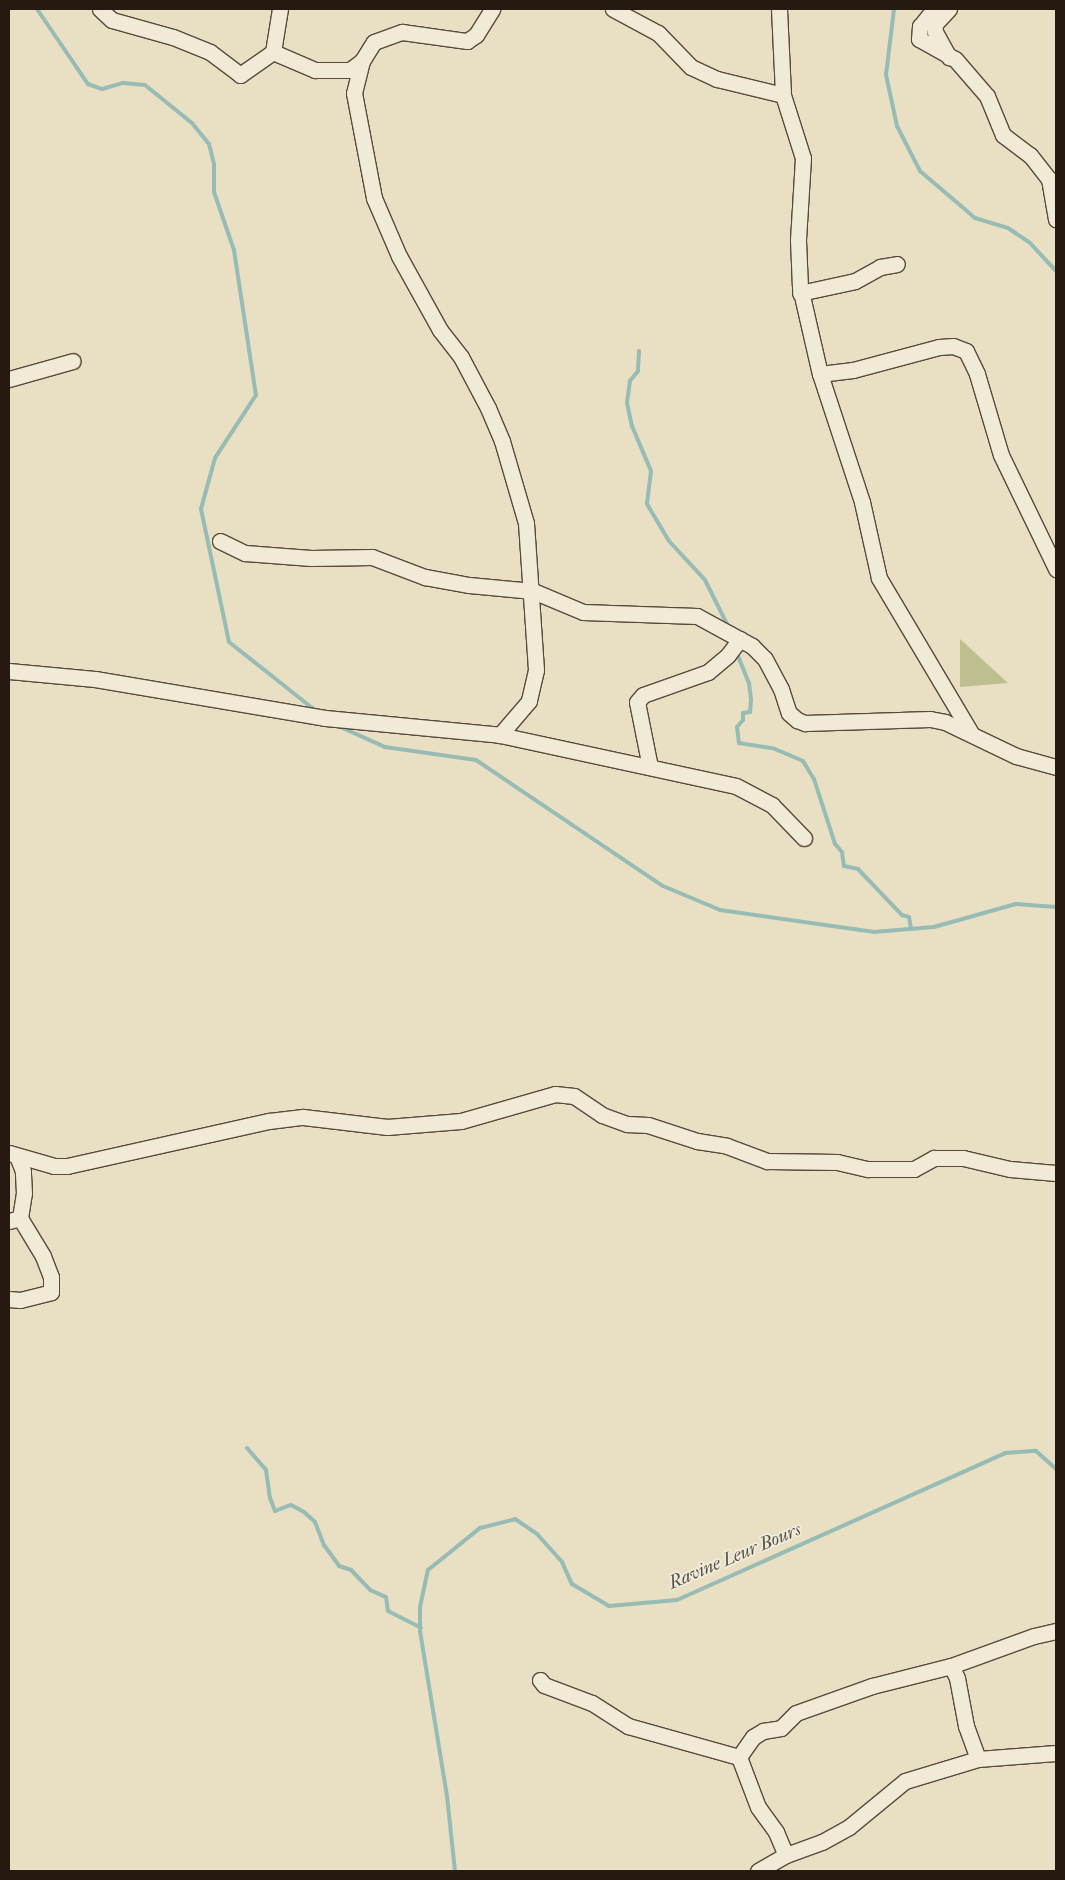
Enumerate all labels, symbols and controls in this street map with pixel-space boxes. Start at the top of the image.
water label: Ravine Leur Bours [666,1519,804,1595]

